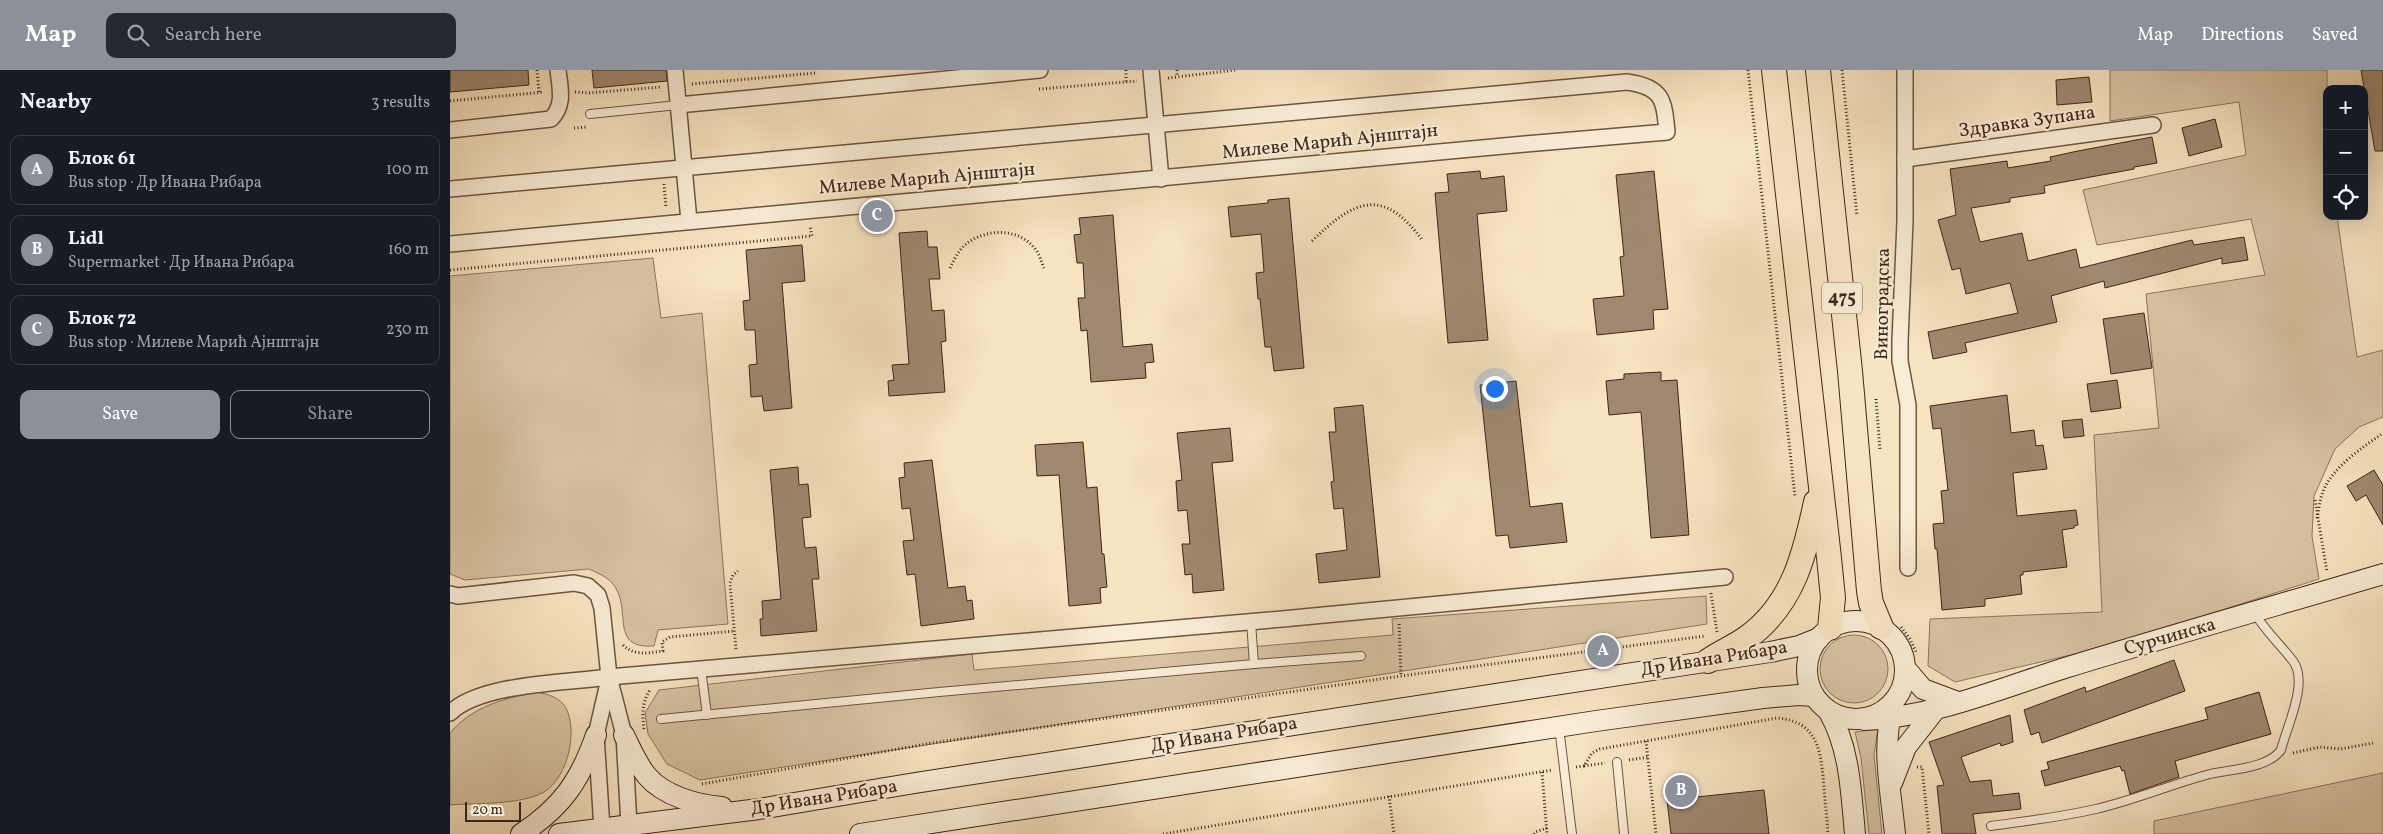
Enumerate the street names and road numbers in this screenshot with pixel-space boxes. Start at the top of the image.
street label: Здравка Зупана [1957,100,2097,144]
street label: Милеве Марић Ајнштајн [1221,118,1439,166]
street label: Милеве Марић Ајнштајн [818,157,1036,201]
street label: Виноградска [1869,247,1897,361]
road number: 475 [1822,282,1862,314]
street label: Сурчинска [2121,612,2219,662]
street label: Др Ивана Рибара [1639,635,1789,683]
street label: Др Ивана Рибара [1149,711,1299,759]
street label: Др Ивана Рибара [749,774,899,822]

